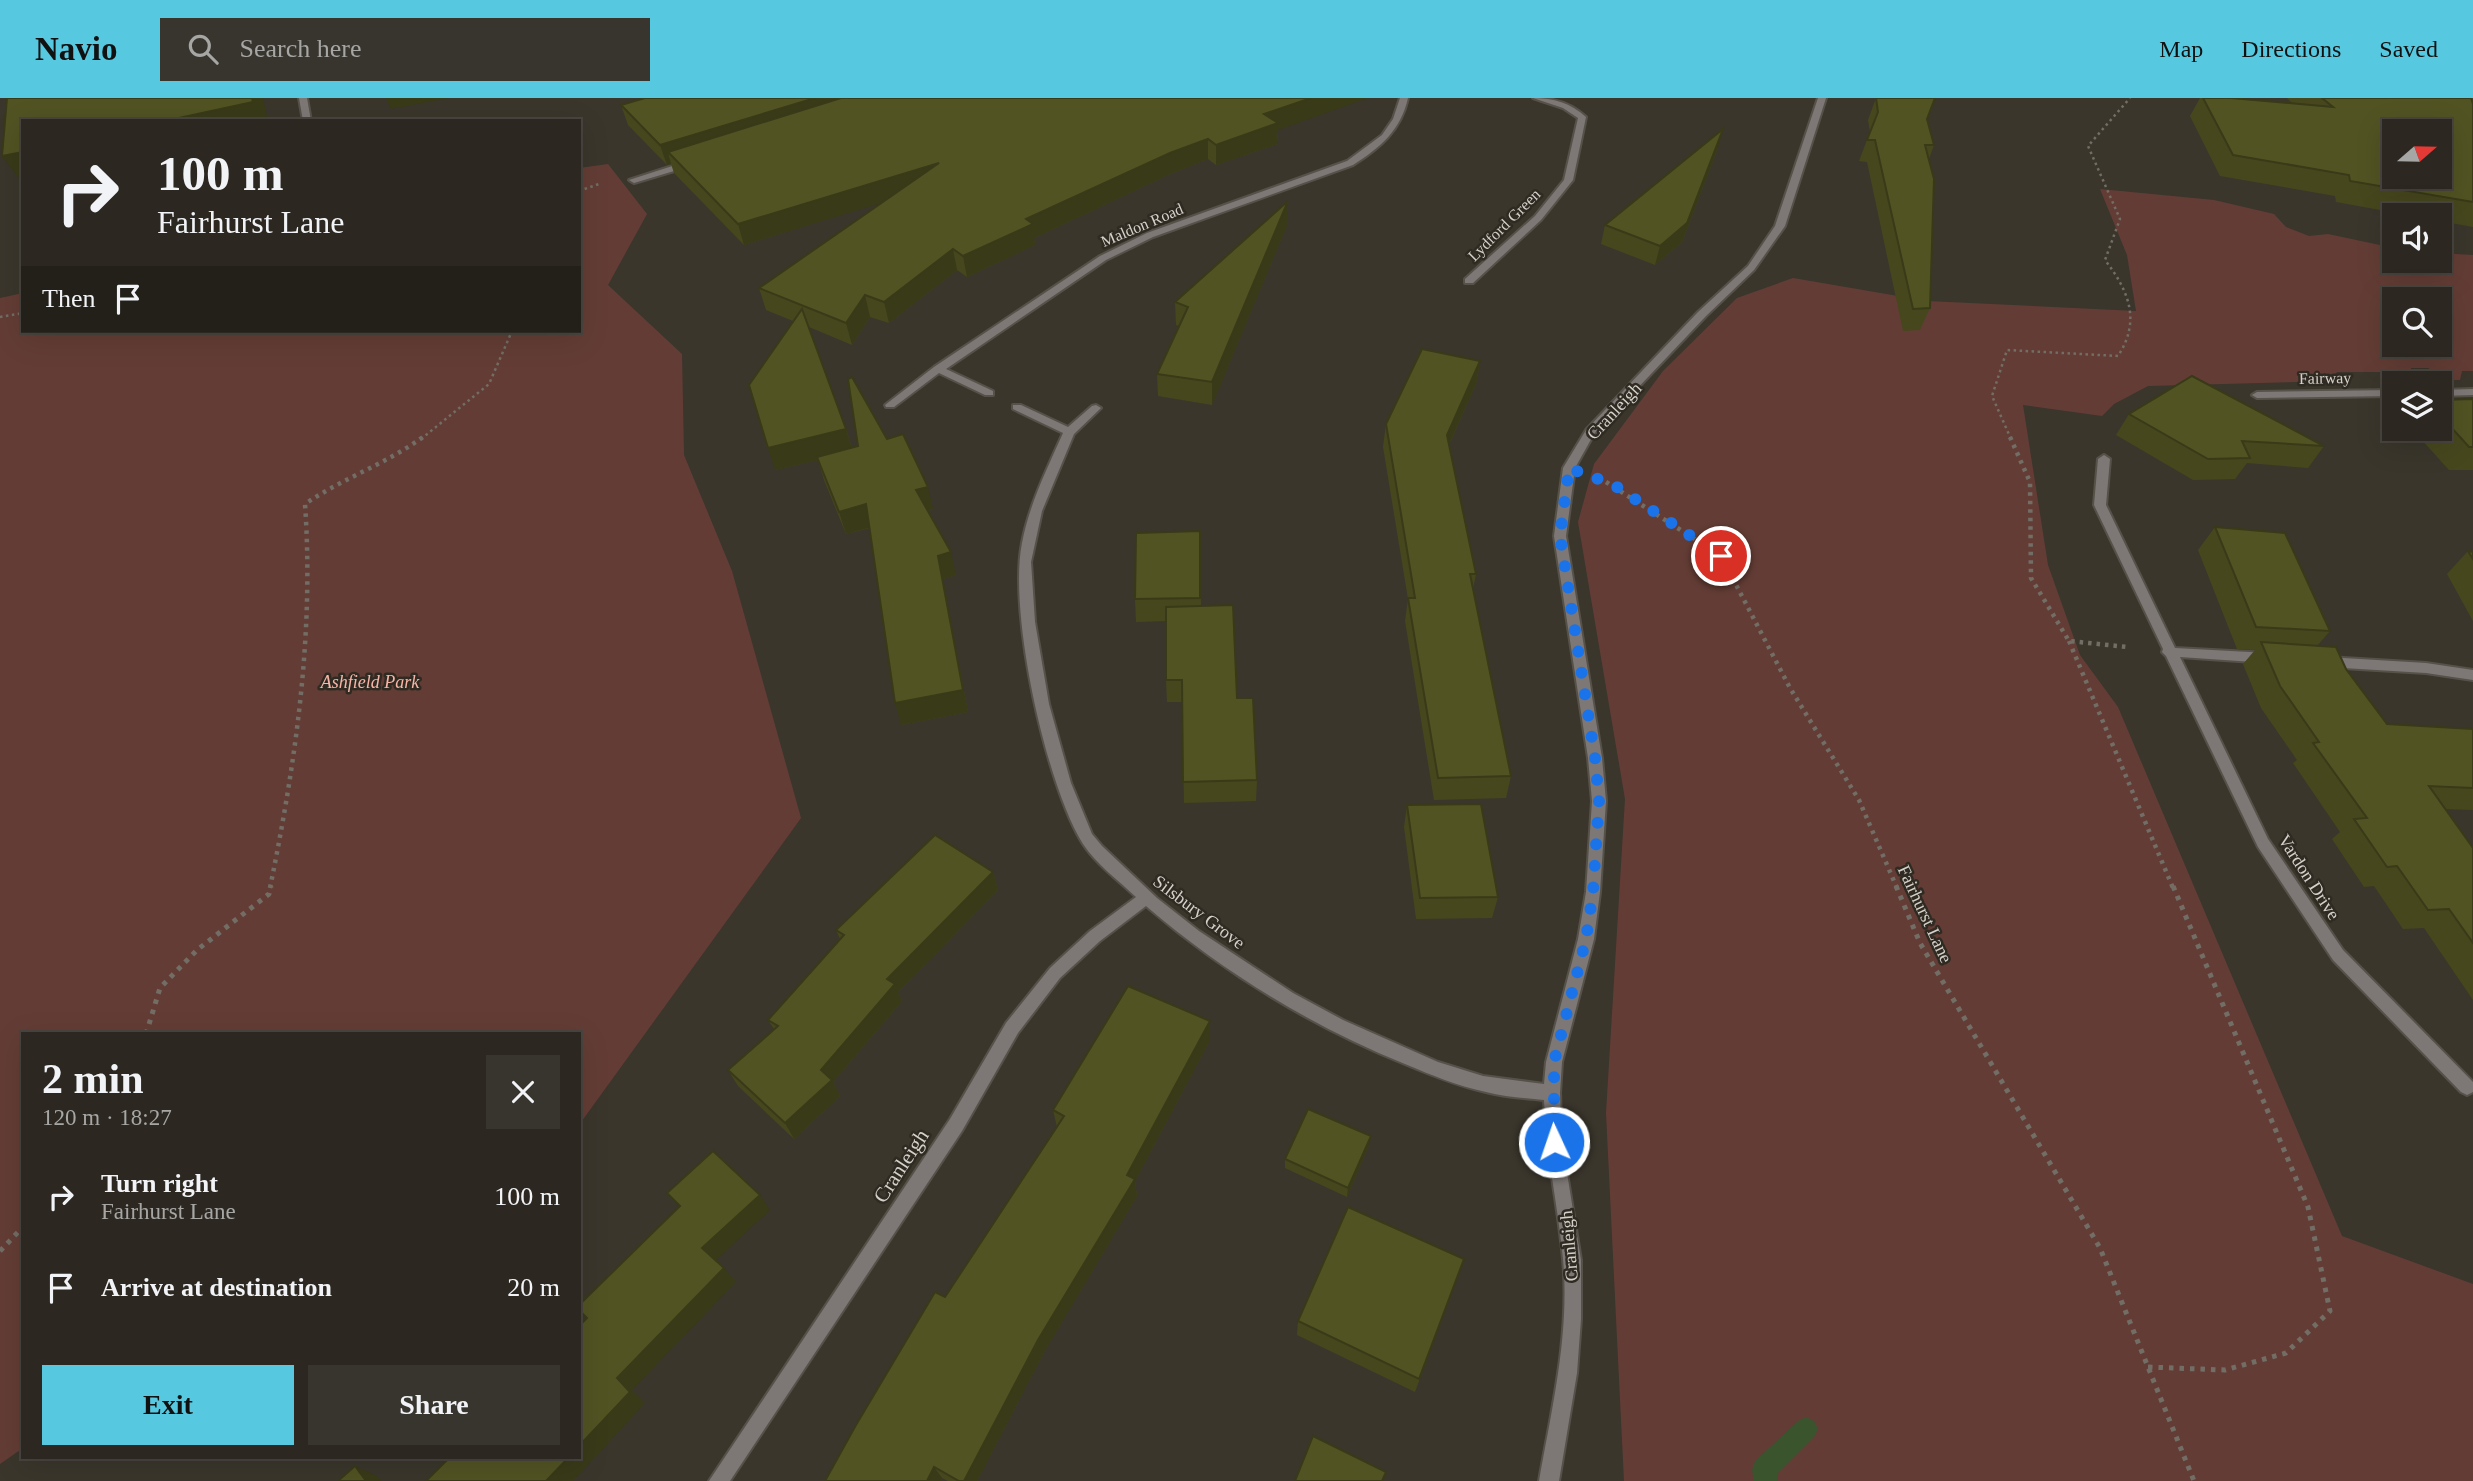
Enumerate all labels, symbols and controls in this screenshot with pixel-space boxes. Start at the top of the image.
search box [160,18,650,81]
icon: search [184,30,222,68]
text: Navio [35,31,118,67]
text: Search here [240,34,361,63]
text: Map [2159,36,2203,62]
text: Directions [2241,36,2341,62]
text: Saved [2379,36,2438,62]
north arrow [2382,119,2452,189]
map controls [2382,119,2452,441]
text: 100 m [157,146,284,201]
icon: right [42,147,133,238]
street label: Lydford Green [1465,186,1544,265]
street label: Maldon Road [1098,200,1186,250]
button: sound [2382,203,2452,273]
text: Fairhurst Lane [157,204,345,240]
icon: arrive [109,280,147,318]
text: Then [42,284,95,313]
button: search [2382,287,2452,357]
street label: Fairway [2299,369,2351,388]
button: layers [2382,371,2452,441]
street label: Cranleigh [1582,378,1646,444]
pin [1691,526,1751,586]
icon: arrive [1702,537,1740,575]
park label: Ashfield Park [320,672,420,692]
street label: Vardon Drive [2274,831,2344,923]
street label: Fairhurst Lane [1894,862,1956,966]
street label: Silsbury Grove [1149,871,1249,953]
button: close [486,1055,560,1129]
text: 2 min [42,1056,144,1102]
text: 120 m · 18:27 [42,1105,172,1130]
position arrow [1517,1105,1591,1179]
street label: Cranleigh [868,1124,934,1207]
text: Turn right [101,1169,218,1198]
icon: right [42,1178,80,1216]
text: 100 m [494,1182,560,1211]
text: Fairhurst Lane [101,1199,236,1224]
street label: Cranleigh [1556,1210,1582,1282]
icon: arrive [42,1269,80,1307]
text: Arrive at destination [101,1273,332,1302]
text: 20 m [507,1273,560,1302]
button: Exit [42,1365,294,1445]
button: Share [308,1365,560,1445]

